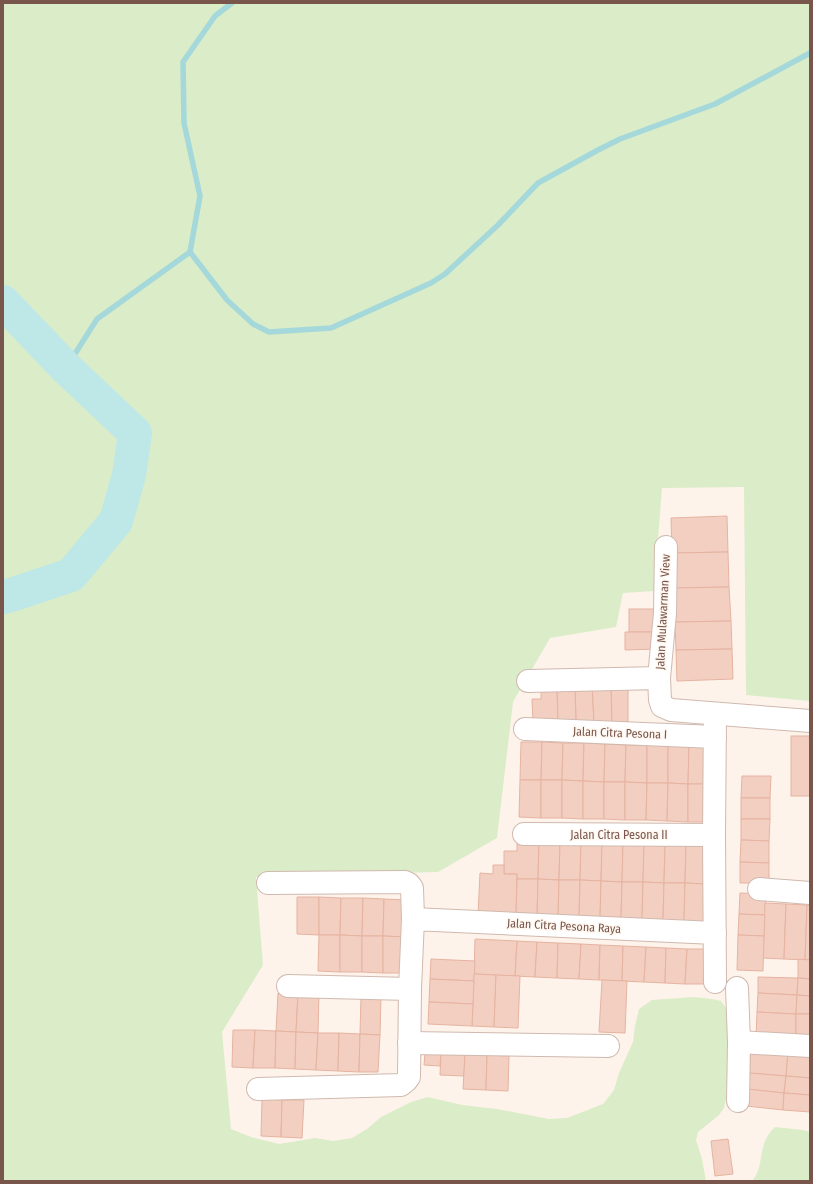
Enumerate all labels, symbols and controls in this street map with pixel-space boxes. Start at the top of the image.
street label: Jalan Mulawarman View [653,554,673,670]
street label: Jalan Citra Pesona I [573,724,667,742]
street label: Jalan Citra Pesona II [570,828,668,842]
street label: Jalan Citra Pesona Raya [507,916,622,936]

